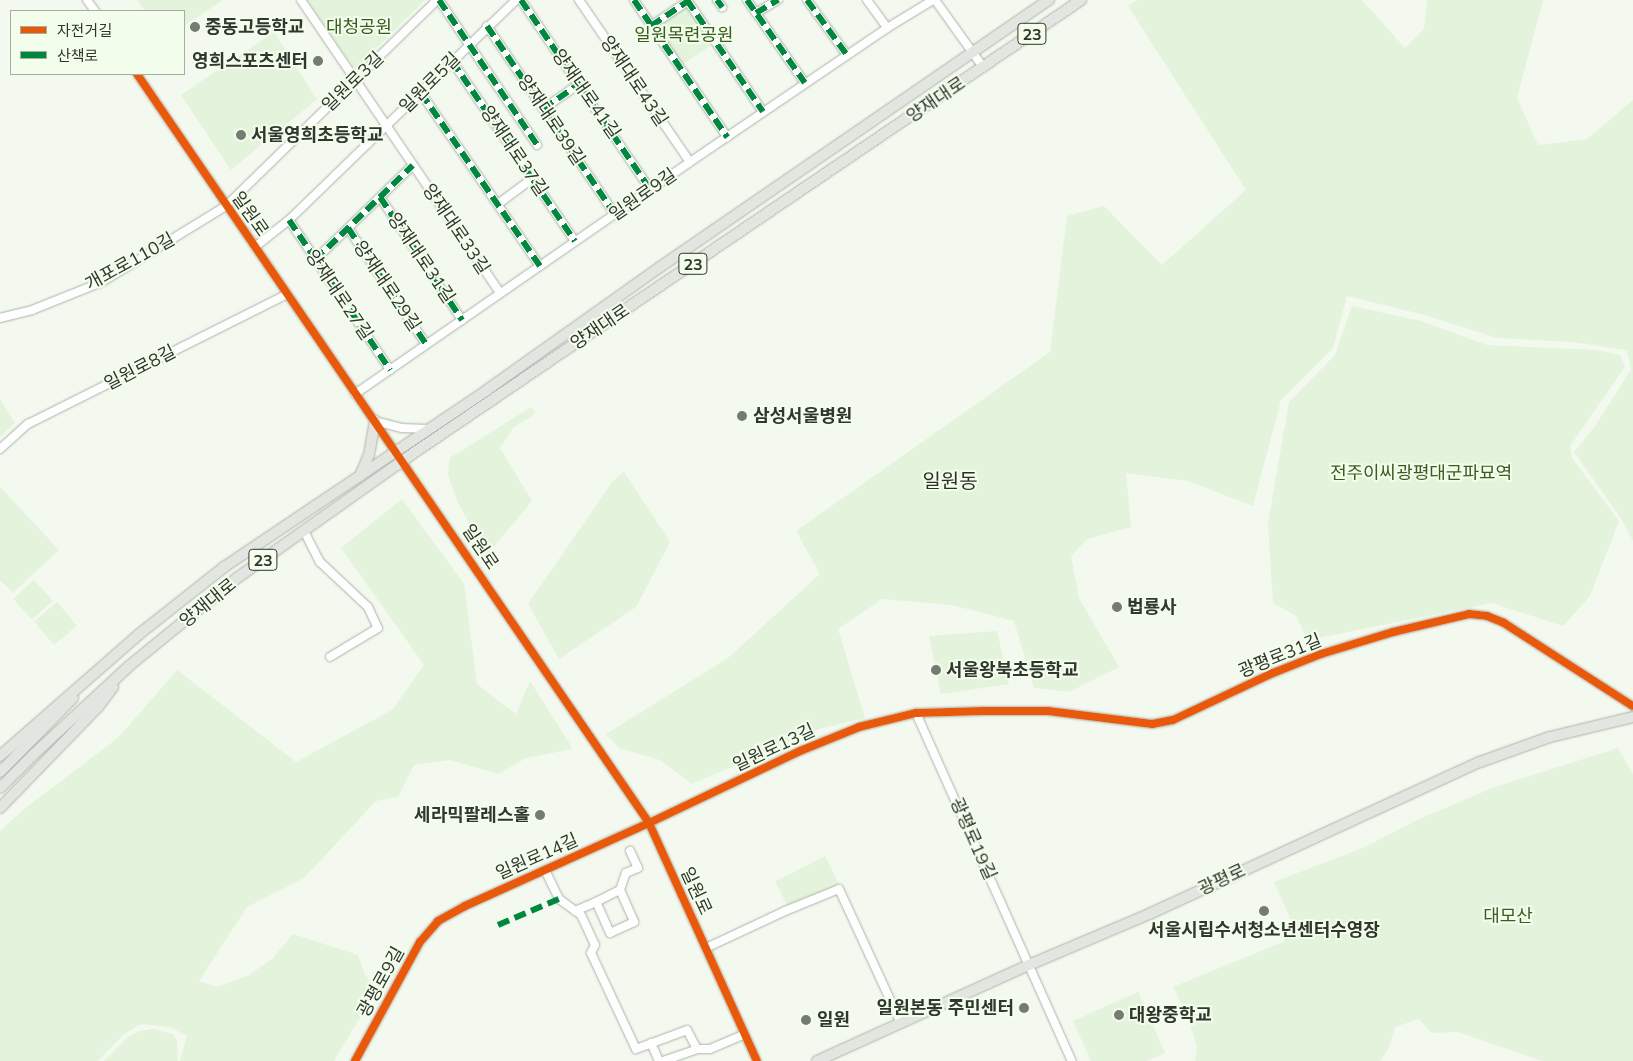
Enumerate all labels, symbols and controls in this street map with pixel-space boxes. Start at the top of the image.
legend [10,10,185,75]
place label: 중동고등학교 [205,16,304,38]
park label: 대청공원 [326,16,392,38]
road number: 23 [1017,20,1047,48]
text: 자전거길 [57,21,112,40]
marker: 중동고등학교 [189,21,201,33]
park label: 일원목련공원 [634,24,734,46]
street label: 양재대로43길 [596,32,672,130]
street label: 양재대로41길 [547,45,625,143]
text: 산책로 [57,46,98,65]
street label: 일원로3길 [318,47,388,117]
street label: 일원로5길 [395,48,465,118]
place label: 영희스포츠센터 [192,50,308,72]
marker: 영희스포츠센터 [312,55,324,67]
street label: 양재대로39길 [513,71,589,169]
street label: 양재대로 [903,73,969,127]
street label: 양재대로37길 [476,102,552,200]
place label: 서울영희초등학교 [251,124,383,146]
marker: 서울영희초등학교 [235,129,247,141]
street label: 일원로9길 [605,164,681,226]
street label: 양재대로33길 [418,180,494,278]
street label: 일원로 [227,187,273,241]
street label: 양재대로31길 [383,209,459,307]
street label: 개포로110길 [82,229,178,295]
street label: 양재대로29길 [349,237,425,335]
street label: 양재대로27길 [301,246,377,344]
road number: 23 [678,250,708,278]
street label: 양재대로 [567,300,633,354]
street label: 일원로8길 [101,341,179,395]
place label: 삼성서울병원 [753,405,852,427]
marker: 삼성서울병원 [735,409,749,423]
park label: 전주이씨광평대군파묘역 [1330,462,1512,484]
district label: 일원동 [922,468,978,492]
street label: 일원로 [457,520,503,574]
road number: 23 [248,546,278,574]
street label: 양재대로 [175,574,241,632]
place label: 법룡사 [1127,596,1177,618]
marker: 법룡사 [1111,601,1123,613]
street label: 광평로31길 [1235,630,1325,682]
place label: 서울왕북초등학교 [946,659,1078,681]
marker: 서울왕북초등학교 [930,664,942,676]
street label: 일원로13길 [730,720,818,776]
street label: 광평로19길 [945,794,1001,884]
place label: 세라믹팔레스홀 [414,804,530,826]
marker: 세라믹팔레스홀 [534,809,546,821]
street label: 일원로14길 [492,829,582,885]
street label: 광평로 [1195,860,1249,900]
street label: 일원로 [676,864,716,918]
marker: 서울시립수서청소년센터수영장 [1258,905,1270,917]
park label: 대모산 [1483,905,1533,927]
place label: 서울시립수서청소년센터수영장 [1148,919,1380,941]
street label: 광평로9길 [353,943,409,1021]
place label: 일원본동 주민센터 [877,997,1014,1019]
marker: 일원본동 주민센터 [1018,1002,1030,1014]
place label: 대왕중학교 [1129,1004,1212,1026]
place label: 일원 [817,1009,850,1031]
marker: 대왕중학교 [1113,1009,1125,1021]
marker: 일원 [799,1013,813,1027]

